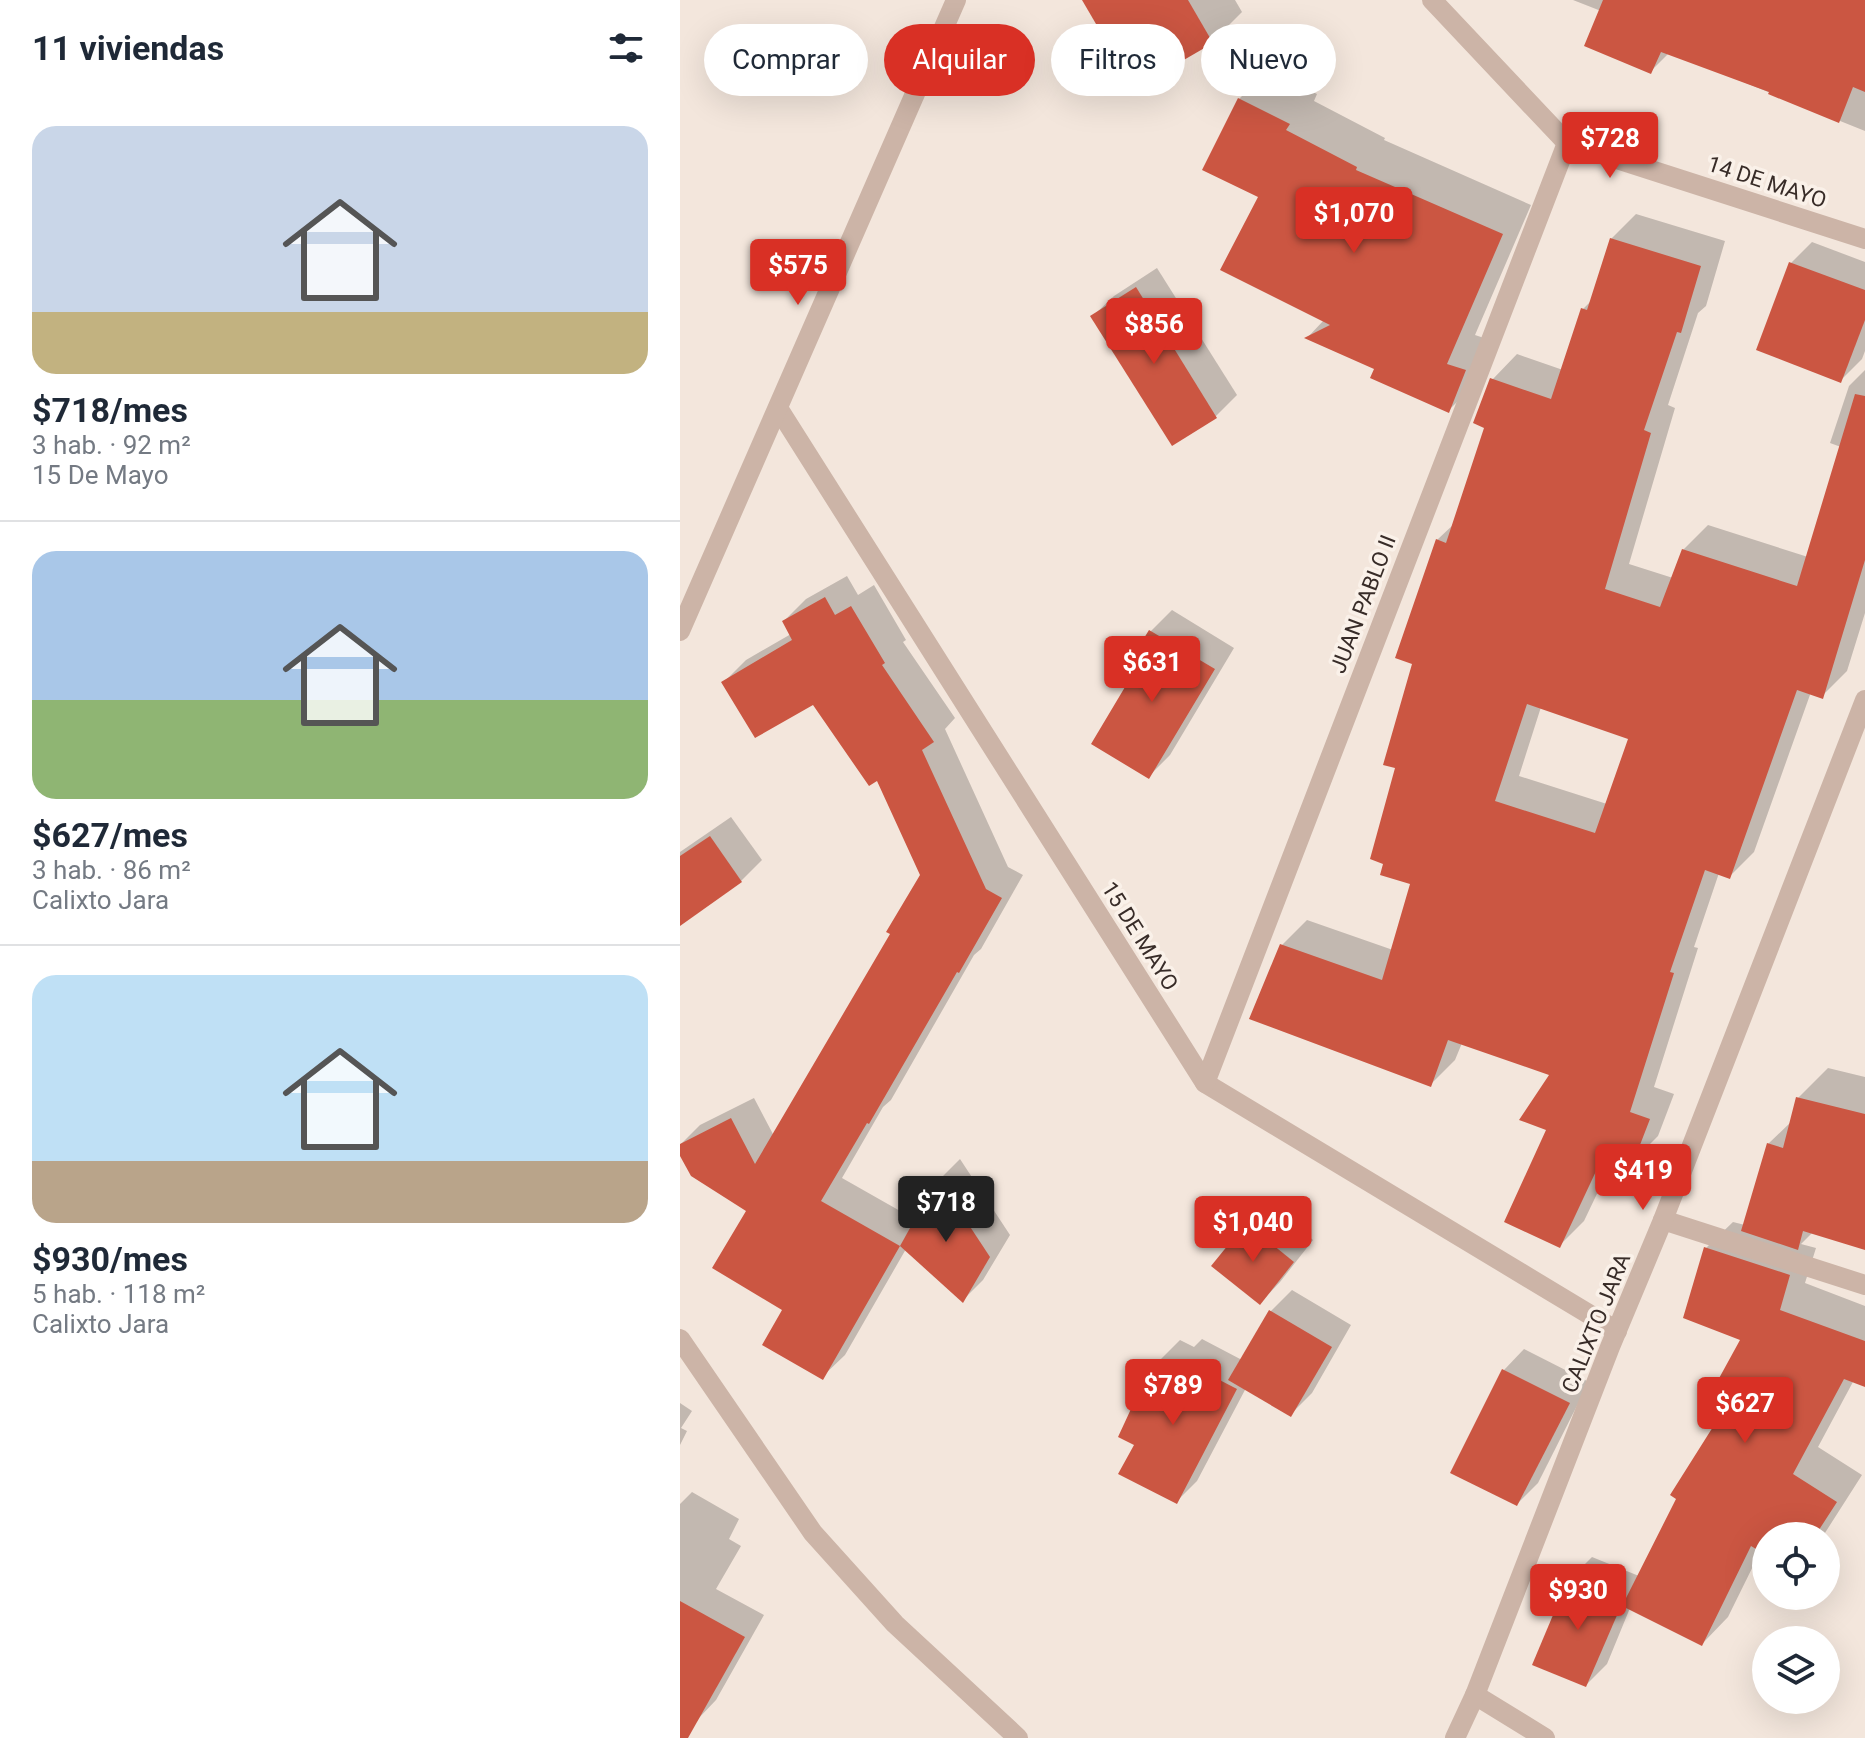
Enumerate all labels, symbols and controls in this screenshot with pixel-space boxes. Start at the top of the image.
chip: Comprar [704,24,868,96]
chip: Alquilar [884,24,1035,96]
chip: Filtros [1051,24,1185,96]
chip: Nuevo [1201,24,1336,96]
icon: filters [604,26,648,70]
text: 11 viviendas [32,28,224,68]
pin: $728 [1563,112,1657,180]
text: $728 [1580,123,1640,153]
street label: 14 DE MAYO [1704,151,1830,213]
icon: home [268,178,412,322]
pin: $1,070 [1289,187,1419,255]
text: $1,070 [1314,198,1394,228]
pin: $575 [751,239,845,307]
text: $575 [768,250,828,280]
pin: $856 [1107,298,1201,366]
text: $856 [1124,309,1184,339]
text: $718/mes [32,390,188,430]
text: 3 hab. · 92 m² [32,430,191,460]
text: 15 De Mayo [32,460,169,490]
street label: JUAN PABLO II [1325,531,1401,677]
icon: home [268,603,412,747]
pin: $631 [1105,636,1199,704]
text: $631 [1122,647,1182,677]
text: $627/mes [32,815,188,855]
text: 3 hab. · 86 m² [32,855,191,885]
street label: 15 DE MAYO [1097,877,1183,995]
text: Calixto Jara [32,885,169,915]
icon: home [268,1027,412,1171]
pin: $419 [1596,1144,1690,1212]
text: $419 [1613,1155,1673,1185]
pin: $718 [899,1176,993,1244]
text: $718 [916,1187,976,1217]
pin: $1,040 [1188,1196,1318,1264]
text: $1,040 [1213,1207,1293,1237]
text: $930/mes [32,1239,188,1279]
street label: CALIXTO JARA [1557,1249,1636,1396]
text: 5 hab. · 118 m² [32,1279,205,1309]
text: Calixto Jara [32,1309,169,1339]
pin: $789 [1126,1359,1220,1427]
text: $789 [1143,1370,1203,1400]
pin: $627 [1698,1377,1792,1445]
text: $627 [1715,1388,1775,1418]
map controls [1752,1522,1840,1714]
button: locate [1752,1522,1840,1610]
pin: $930 [1531,1564,1625,1632]
text: $930 [1548,1575,1608,1605]
button: layers [1752,1626,1840,1714]

